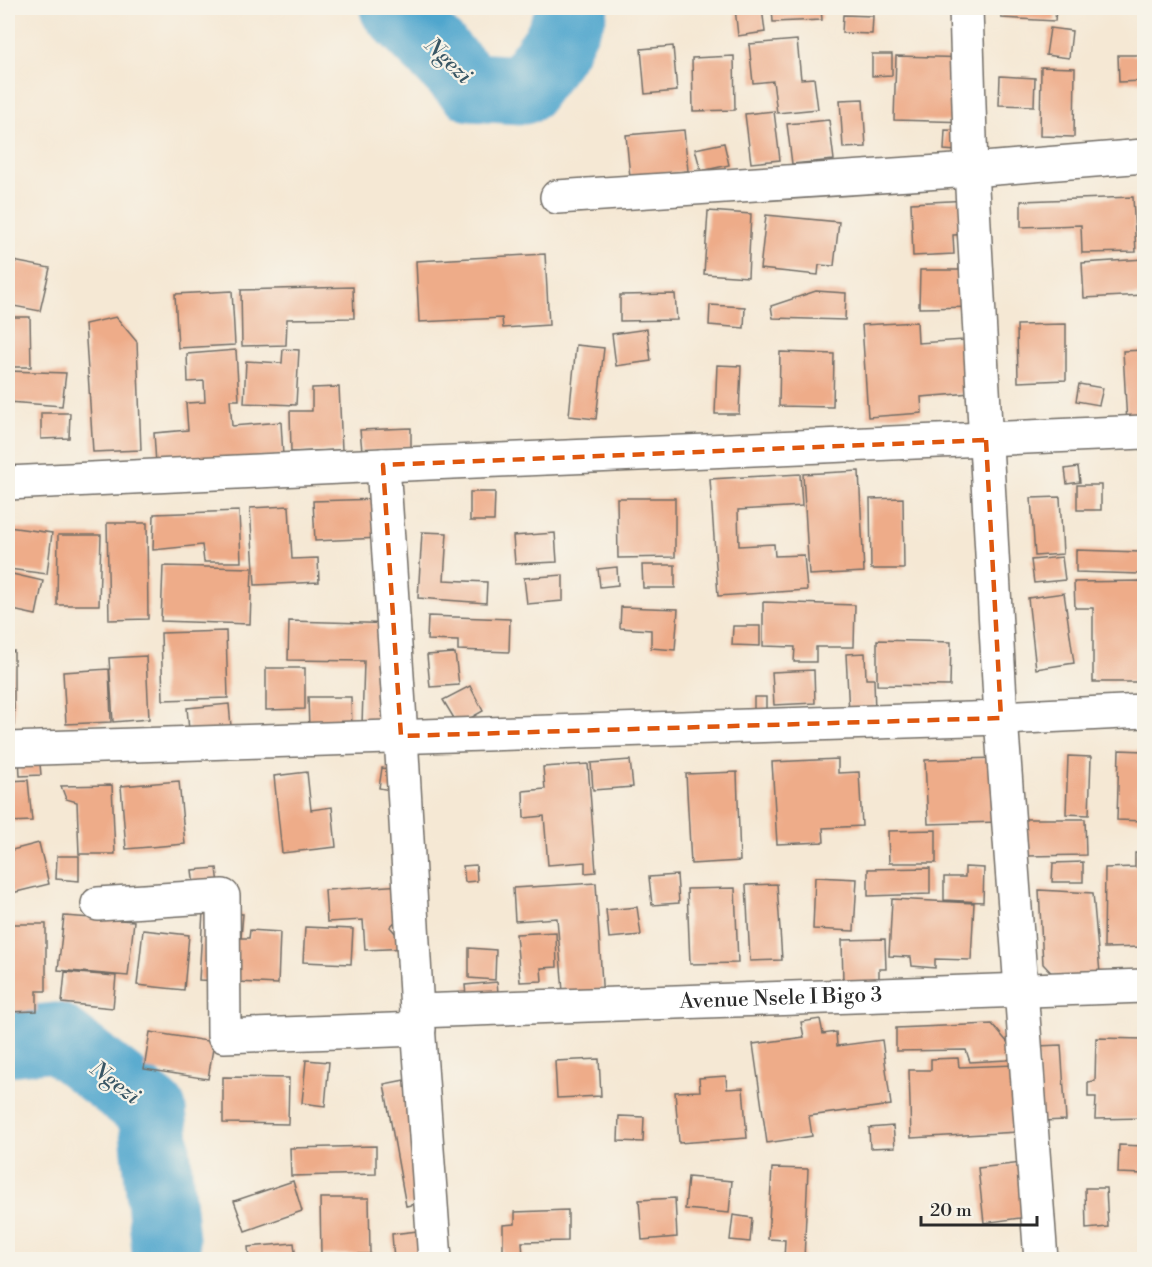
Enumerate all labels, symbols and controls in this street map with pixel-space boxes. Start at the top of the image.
water label: Ngezi [418,31,477,90]
street label: Avenue Nsele I Bigo 3 [678,982,883,1015]
water label: Ngezi [84,1055,145,1110]
scale bar [921,1189,1036,1227]
text: 20 m [930,1199,972,1222]

